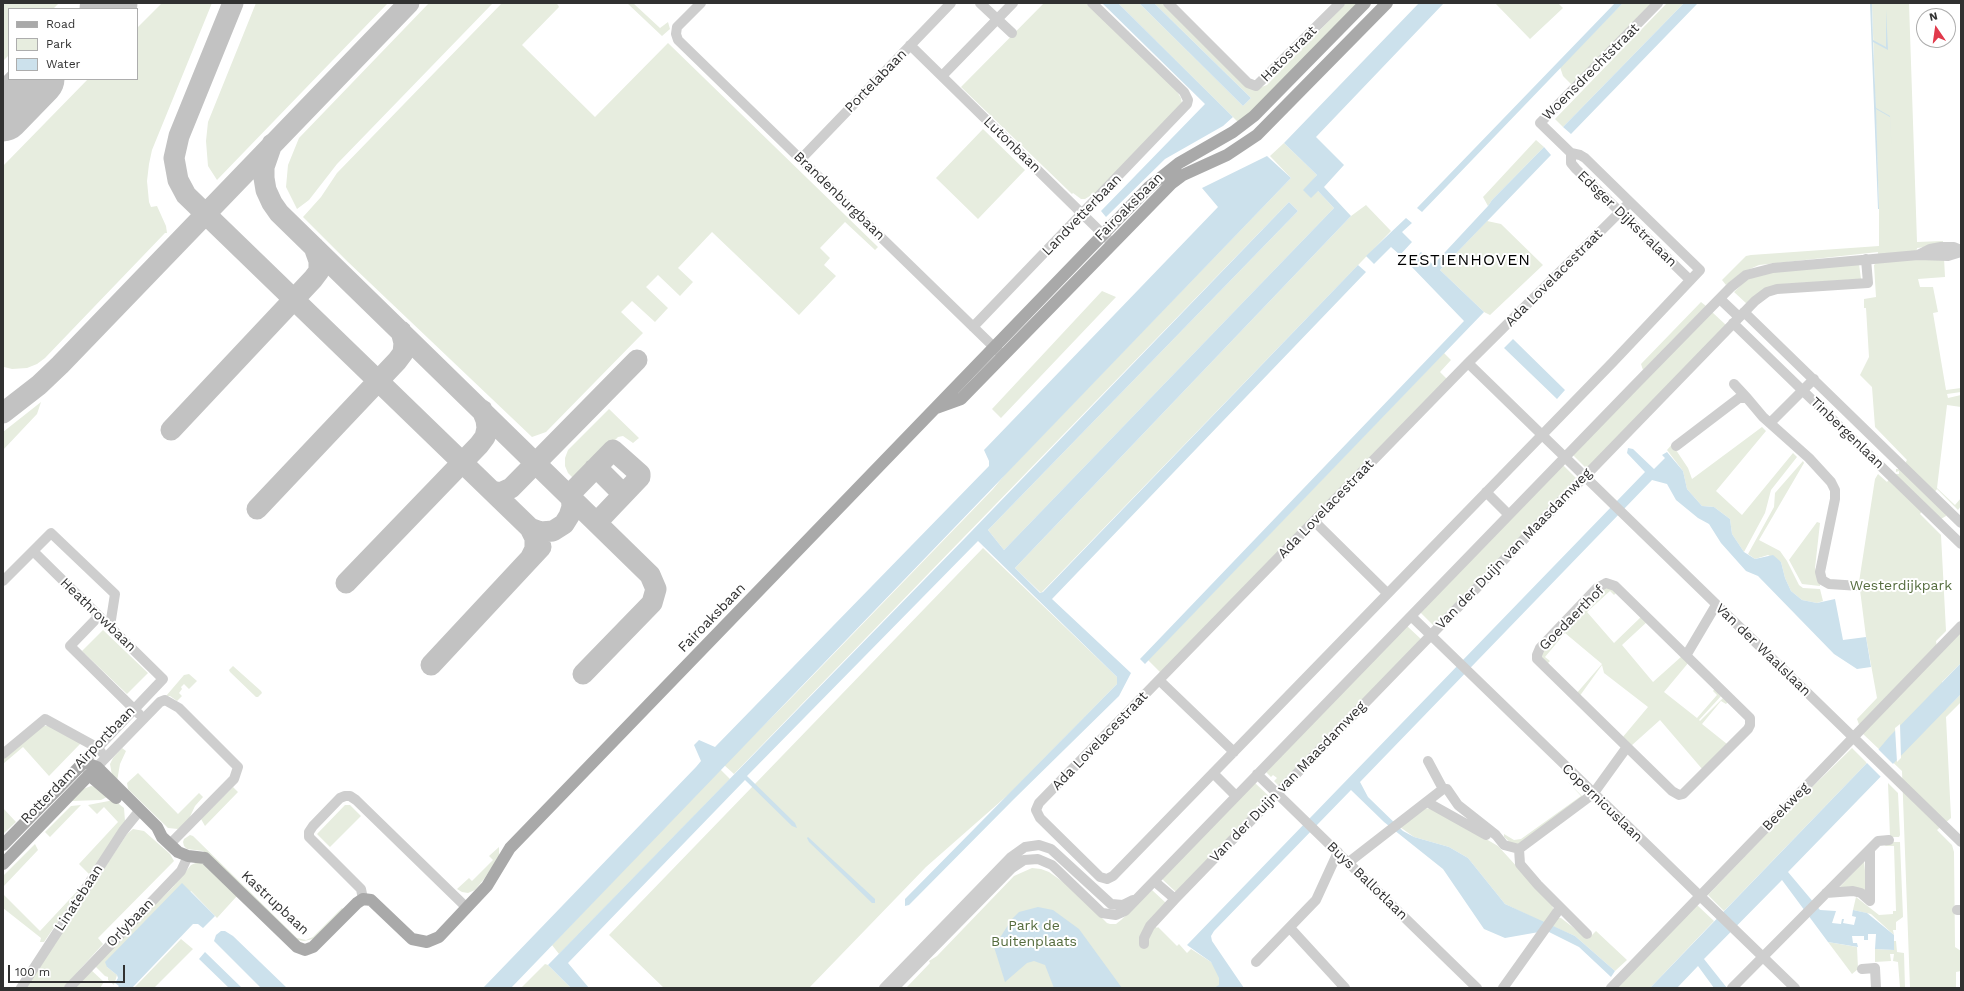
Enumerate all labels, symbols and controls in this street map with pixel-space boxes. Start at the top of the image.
legend [8,8,138,80]
north arrow [1916,8,1956,48]
text: N [1928,10,1939,24]
text: Road [46,17,75,31]
street label: Woensdrechtstraat [1539,20,1643,124]
street label: Hatostraat [1257,22,1321,86]
text: Park [46,37,72,51]
street label: Portelabaan [842,46,910,116]
text: Water [46,57,80,71]
street label: Lutonbaan [980,114,1044,176]
street label: Brandenburgbaan [790,148,888,244]
street label: Edsger Dijkstralaan [1574,167,1680,271]
street label: Fairoaksbaan [1091,169,1167,245]
street label: Landvetterbaan [1039,171,1125,259]
street label: Ada Lovelacestraat [1502,226,1606,330]
district label: ZESTIENHOVEN [1397,250,1531,270]
street label: Tinbergenlaan [1807,394,1887,472]
street label: Ada Lovelacestraat [1275,456,1377,562]
street label: Van der Duijn van Maasdamweg [1433,465,1595,633]
street label: Heathrowbaan [57,575,139,655]
park label: Westerdijkpark [1850,578,1952,594]
street label: Fairoaksbaan [675,580,749,656]
street label: Goedaerthof [1536,582,1608,654]
street label: Van der Waalslaan [1712,600,1814,700]
street label: Ada Lovelacestraat [1049,688,1151,794]
street label: Van der Duijn van Maasdamweg [1207,698,1369,866]
street label: Rotterdam Airportbaan [17,703,139,827]
street label: Copernicuslaan [1558,760,1646,846]
street label: Beekweg [1759,779,1813,835]
street label: Buys Ballotlaan [1323,838,1411,924]
street label: Linatebaan [51,862,107,934]
street label: Kastrupbaan [238,867,312,939]
street label: Orlybaan [103,895,157,951]
park label: Park de Buitenplaats [991,918,1077,950]
scale bar [10,957,127,983]
text: 100 m [15,965,50,979]

